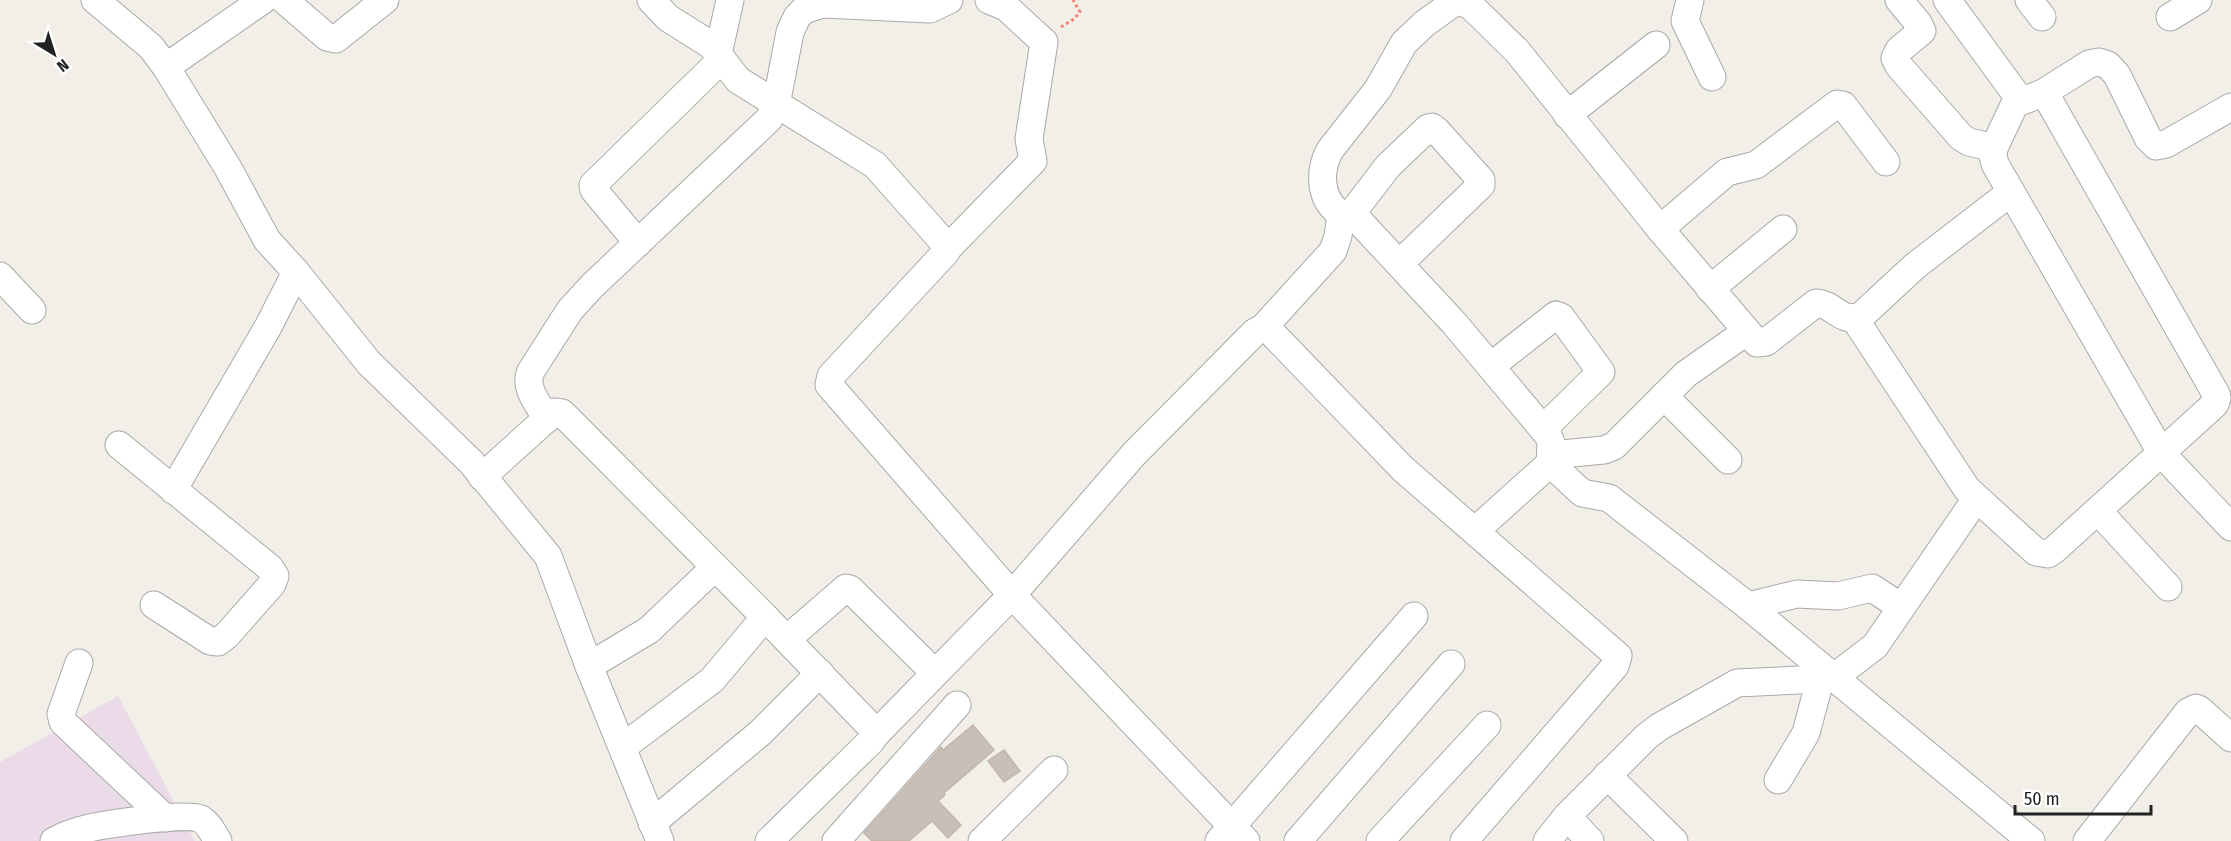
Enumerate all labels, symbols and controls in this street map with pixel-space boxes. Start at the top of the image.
north arrow [24,24,84,84]
text: N [53,55,73,76]
scale bar [2015,778,2152,816]
text: 50 m [2024,788,2060,810]

